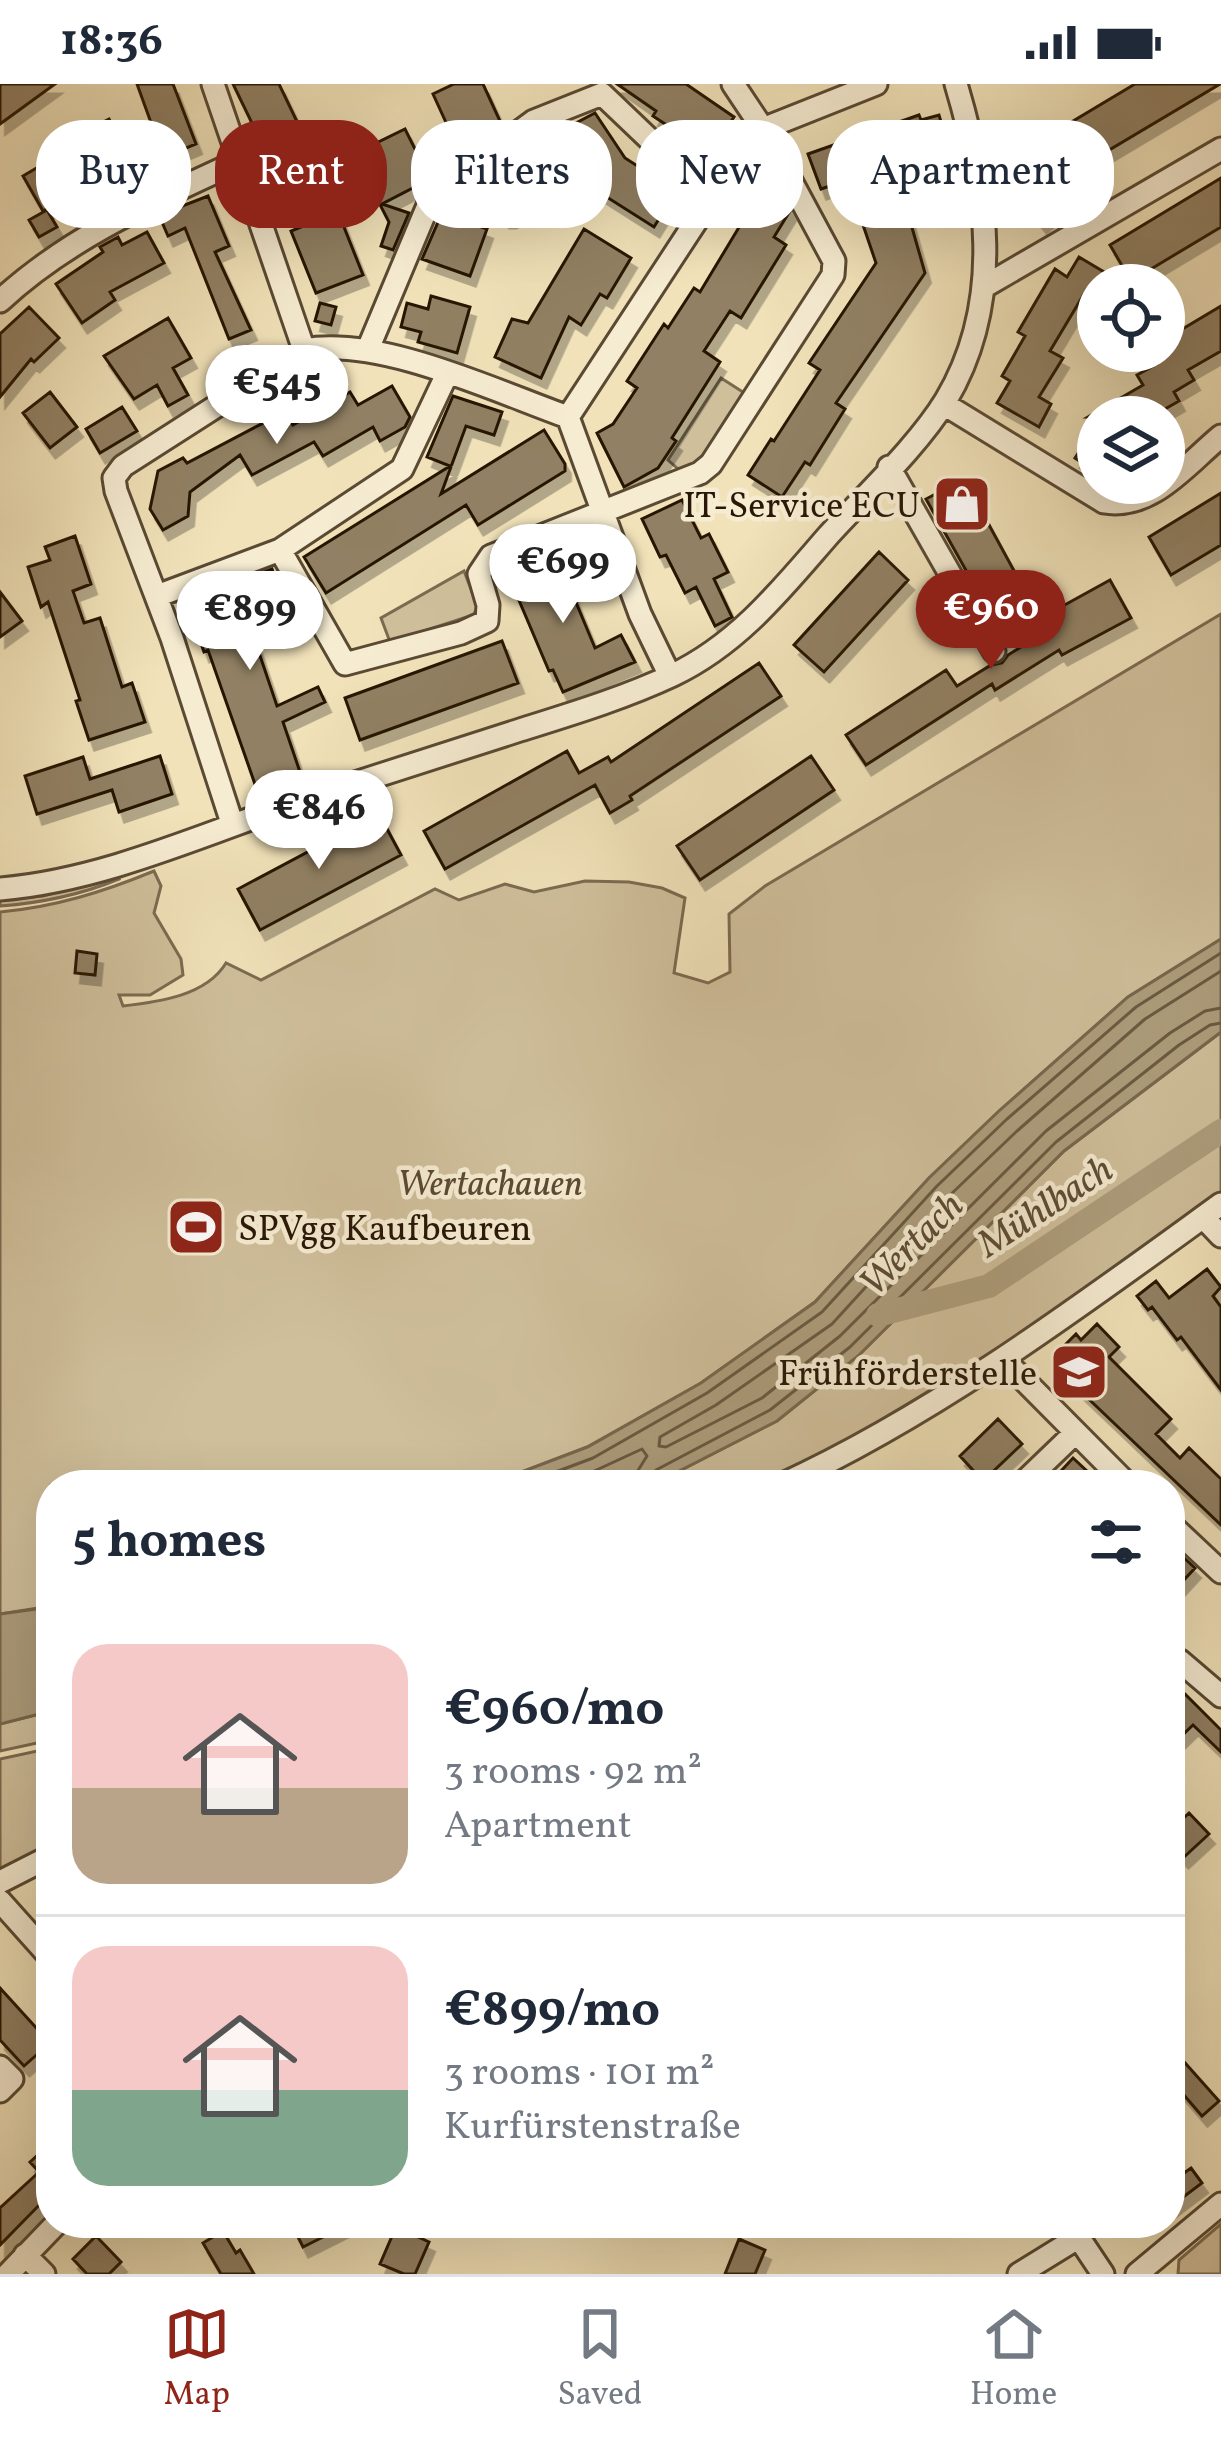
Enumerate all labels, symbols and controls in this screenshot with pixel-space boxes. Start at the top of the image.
text: 18:36 [60,11,163,74]
chip: Buy [36,120,191,228]
chip: Rent [215,120,387,228]
chip: Filters [411,120,612,228]
chip: New [636,120,803,228]
chip: Apartment [827,120,1114,228]
map controls [1077,264,1185,504]
button: locate [1077,264,1185,372]
pin: €545 [206,345,348,447]
text: €545 [232,357,322,411]
button: layers [1077,396,1185,504]
shop icon: IT-Service ECU [931,473,993,535]
place label: IT-Service ECU [683,483,920,533]
pin: €699 [492,524,634,626]
text: €699 [516,536,610,590]
pin: €960 [920,570,1062,672]
pin: €899 [179,571,321,673]
text: €960 [943,582,1039,636]
text: €899 [203,583,297,637]
pin: €846 [248,770,390,872]
text: €846 [272,782,366,836]
water label: Mühlbach [966,1144,1124,1273]
park label: Wertachauen [397,1161,583,1211]
water label: Wertach [848,1181,977,1310]
sports icon: SPVgg Kaufbeuren [165,1196,227,1258]
place label: SPVgg Kaufbeuren [238,1206,532,1256]
school or university icon: Frühförderstelle [1048,1341,1110,1403]
place label: Frühförderstelle [778,1351,1037,1401]
text: 5 homes [72,1507,266,1578]
icon: filters [1083,1509,1149,1575]
text: €960/mo [444,1675,664,1746]
icon: home [168,1692,312,1836]
text: 3 rooms · 92 m² [444,1746,702,1800]
text: Apartment [444,1800,632,1854]
text: €899/mo [444,1976,660,2047]
icon: home [168,1994,312,2138]
text: 3 rooms · 101 m² [444,2047,715,2101]
text: Kurfürstenstraße [444,2101,741,2155]
tab: Map [164,2301,230,2419]
tab: Saved [557,2301,642,2419]
tab: Home [970,2301,1057,2419]

